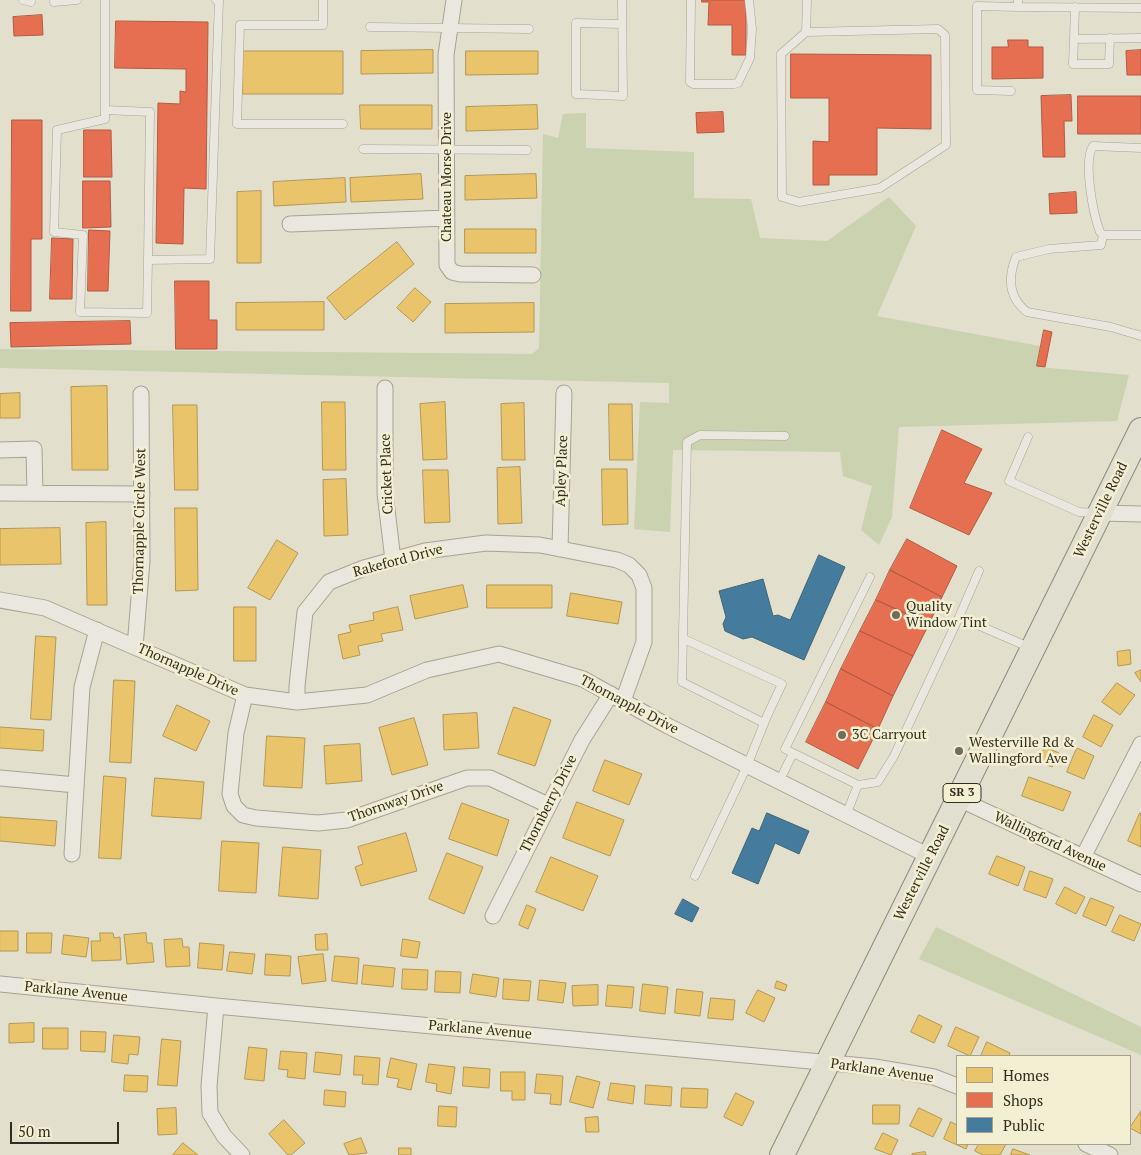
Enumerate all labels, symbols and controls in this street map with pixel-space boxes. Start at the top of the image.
street label: Chateau Morse Drive [439,112,455,242]
street label: Cricket Place [377,433,397,515]
street label: Apley Place [552,435,572,507]
street label: Thornapple Circle West [130,448,150,594]
street label: Westerville Road [1071,459,1131,561]
street label: Rakeford Drive [351,541,445,581]
place label: Quality Window Tint [906,599,987,632]
marker: Quality Window Tint [890,609,902,621]
street label: Thornapple Drive [135,640,241,700]
street label: Thornapple Drive [577,672,681,738]
place label: 3C Carryout [852,727,927,743]
marker: 3C Carryout [836,729,848,741]
place label: Westerville Rd & Wallingford Ave [969,735,1075,768]
marker: Westerville Rd & Wallingford Ave [953,745,965,757]
street label: Thornberry Drive [517,752,581,856]
street label: Thornway Drive [346,778,446,826]
road number: SR 3 [943,784,981,802]
street label: Wallingford Avenue [991,809,1109,875]
street label: Westerville Road [891,823,953,923]
street label: Parklane Avenue [23,978,129,1006]
street label: Parklane Avenue [428,1017,532,1043]
street label: Parklane Avenue [829,1055,935,1087]
legend [956,1055,1131,1145]
text: Homes [1003,1065,1049,1085]
text: Shops [1003,1090,1043,1110]
scale bar [12,1112,121,1144]
text: Public [1003,1115,1045,1135]
text: 50 m [18,1121,51,1141]

